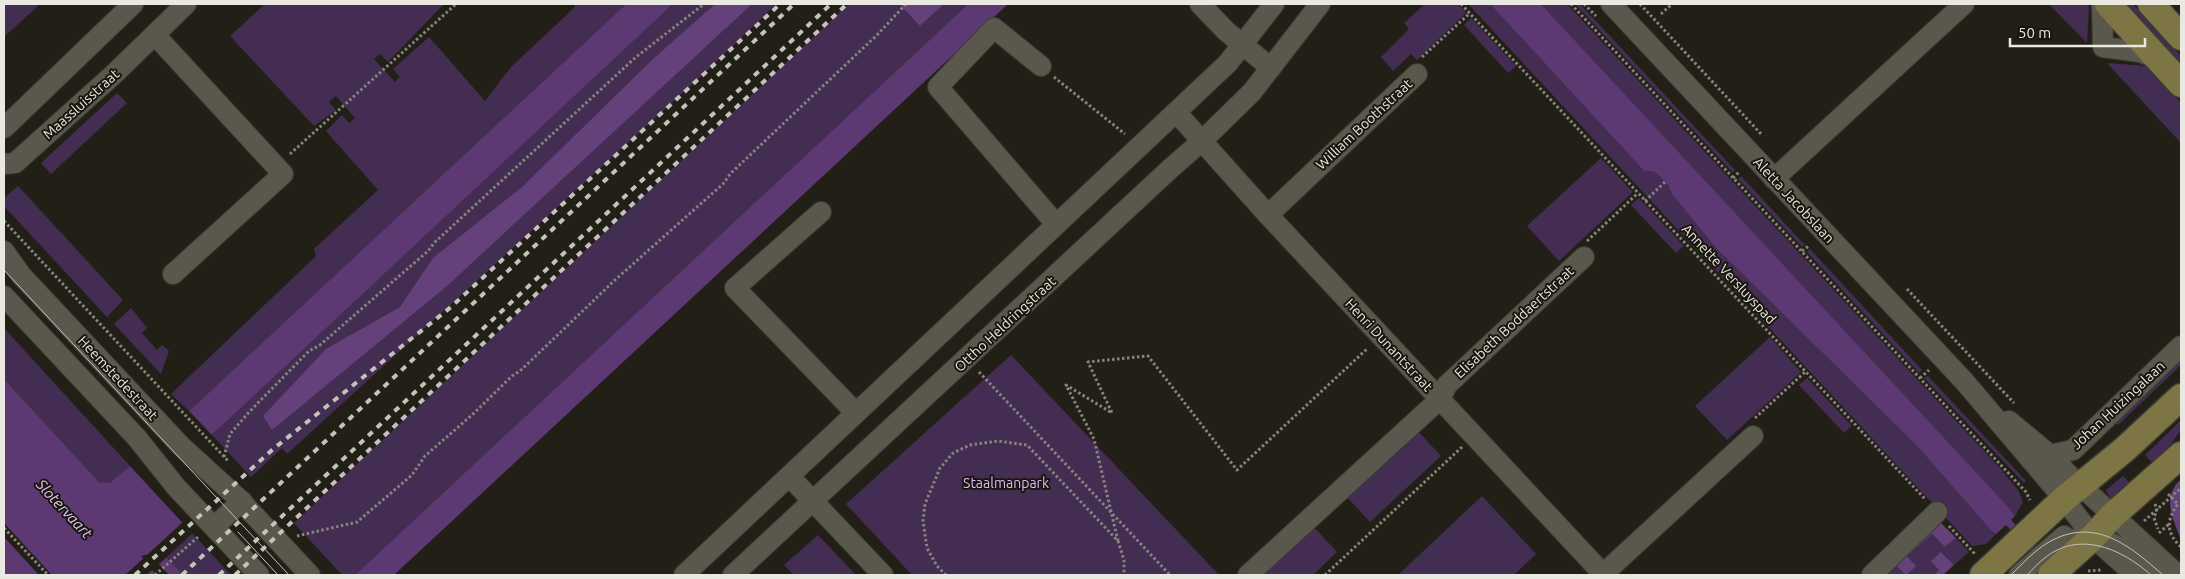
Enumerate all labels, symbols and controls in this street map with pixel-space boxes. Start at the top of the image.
scale bar [2010,15,2145,47]
text: 50 m [2018,24,2051,41]
street label: Maassluisstraat [40,65,123,142]
street label: William Boothstraat [1313,75,1416,173]
street label: Aletta Jacobslaan [1750,154,1838,246]
street label: Annette Versluyspad [1679,221,1779,327]
street label: Elisabeth Boddaertstraat [1451,262,1577,381]
street label: Ottho Heldringstraat [951,273,1059,375]
street label: Henri Dunantstraat [1342,295,1436,395]
street label: Heemstedestraat [75,333,161,424]
street label: Johan Huizingalaan [2068,358,2168,452]
water label: Slotervaart [32,475,96,542]
park label: Staalmanpark [963,475,1049,491]

